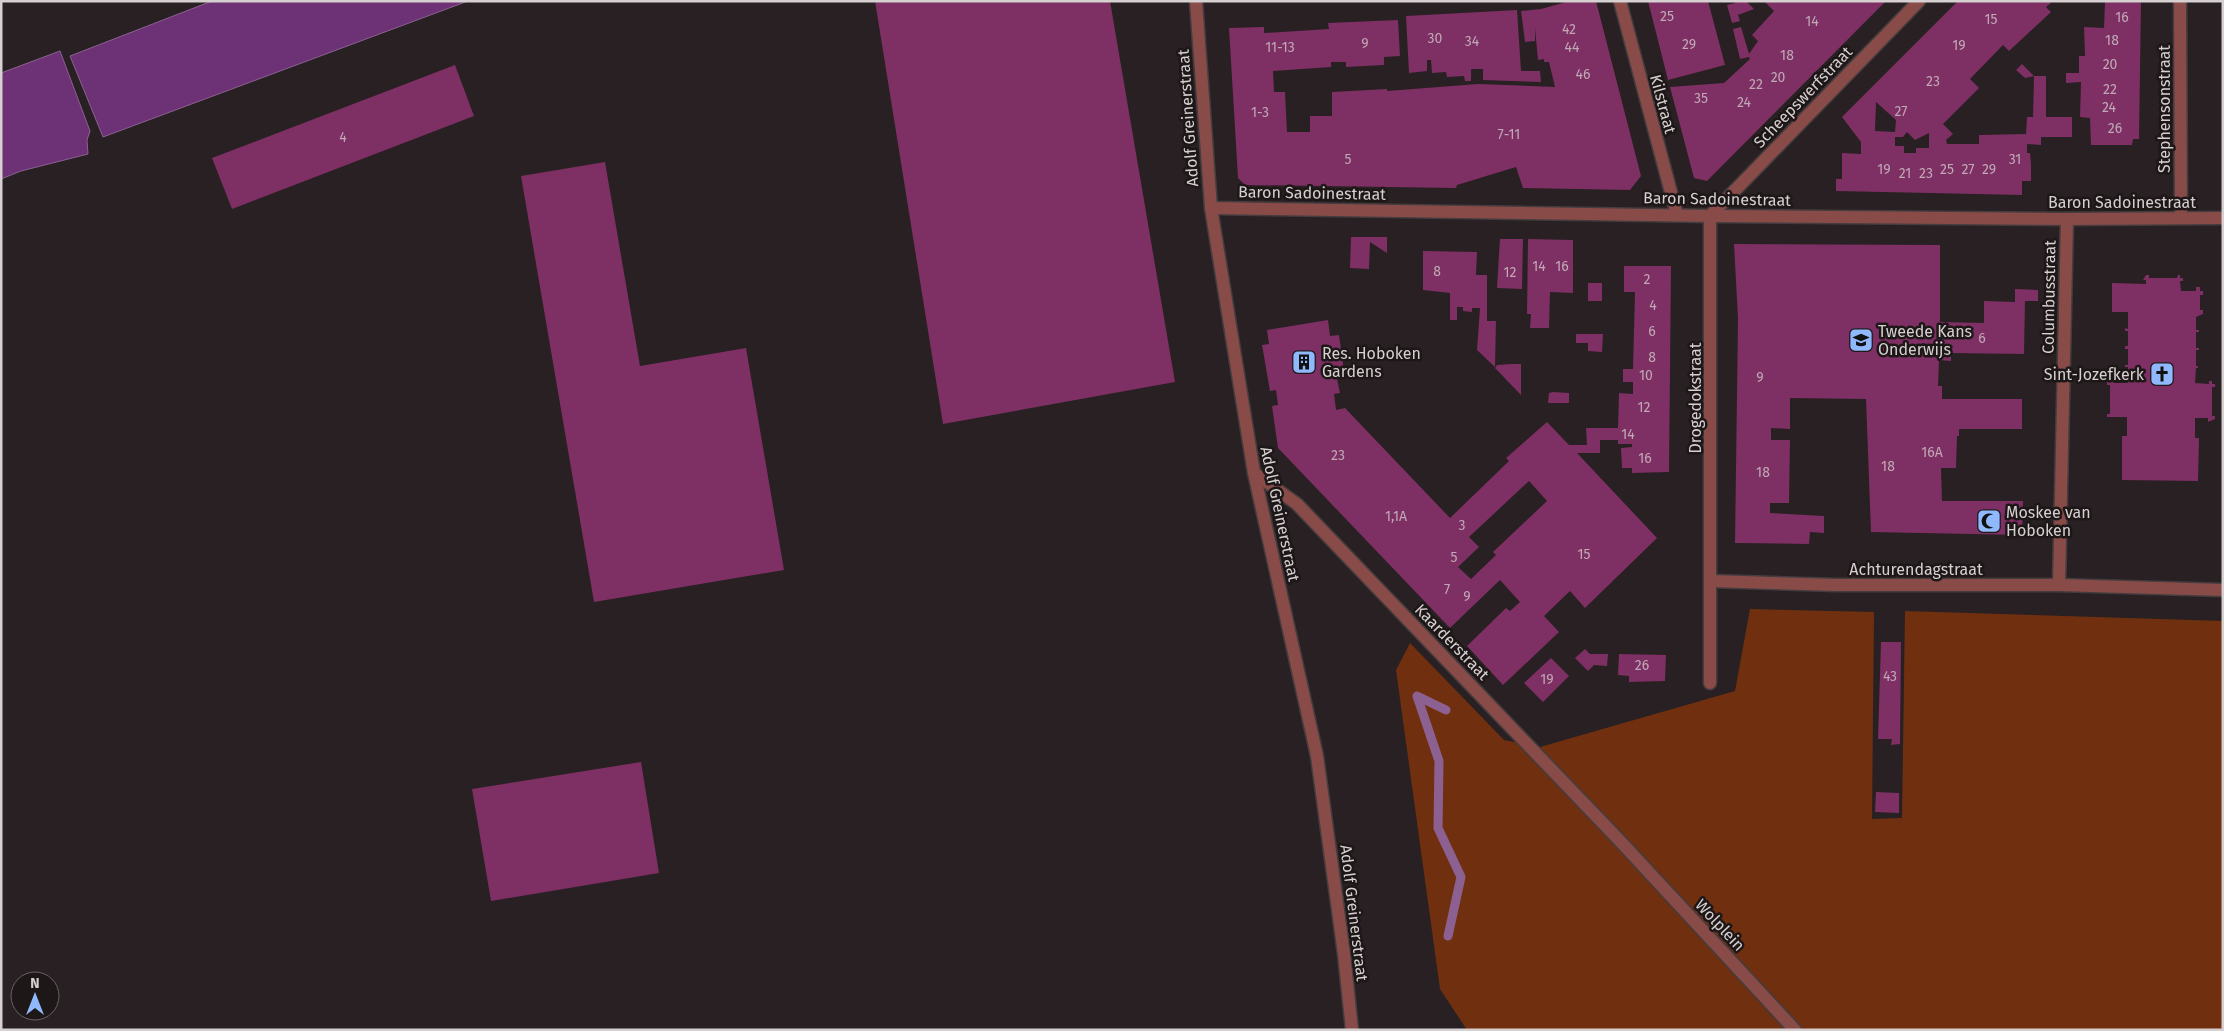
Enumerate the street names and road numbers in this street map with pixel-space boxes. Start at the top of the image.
street label: Scheepswerfstraat [1750,42,1856,152]
street label: Stephensonstraat [2155,45,2174,173]
street label: Adolf Greinerstraat [1174,49,1202,187]
street label: Kilstraat [1646,72,1680,136]
street label: Baron Sadoinestraat [1238,182,1386,204]
street label: Baron Sadoinestraat [1643,188,1791,210]
street label: Baron Sadoinestraat [2048,193,2196,212]
street label: Columbusstraat [2039,240,2059,354]
street label: Drogedokstraat [1686,342,1705,454]
street label: Adolf Greinerstraat [1256,445,1304,583]
street label: Achturendagstraat [1849,560,1983,579]
street label: Kaarderstraat [1411,600,1493,684]
street label: Adolf Greinerstraat [1336,844,1372,983]
street label: Wolplein [1691,895,1749,955]

